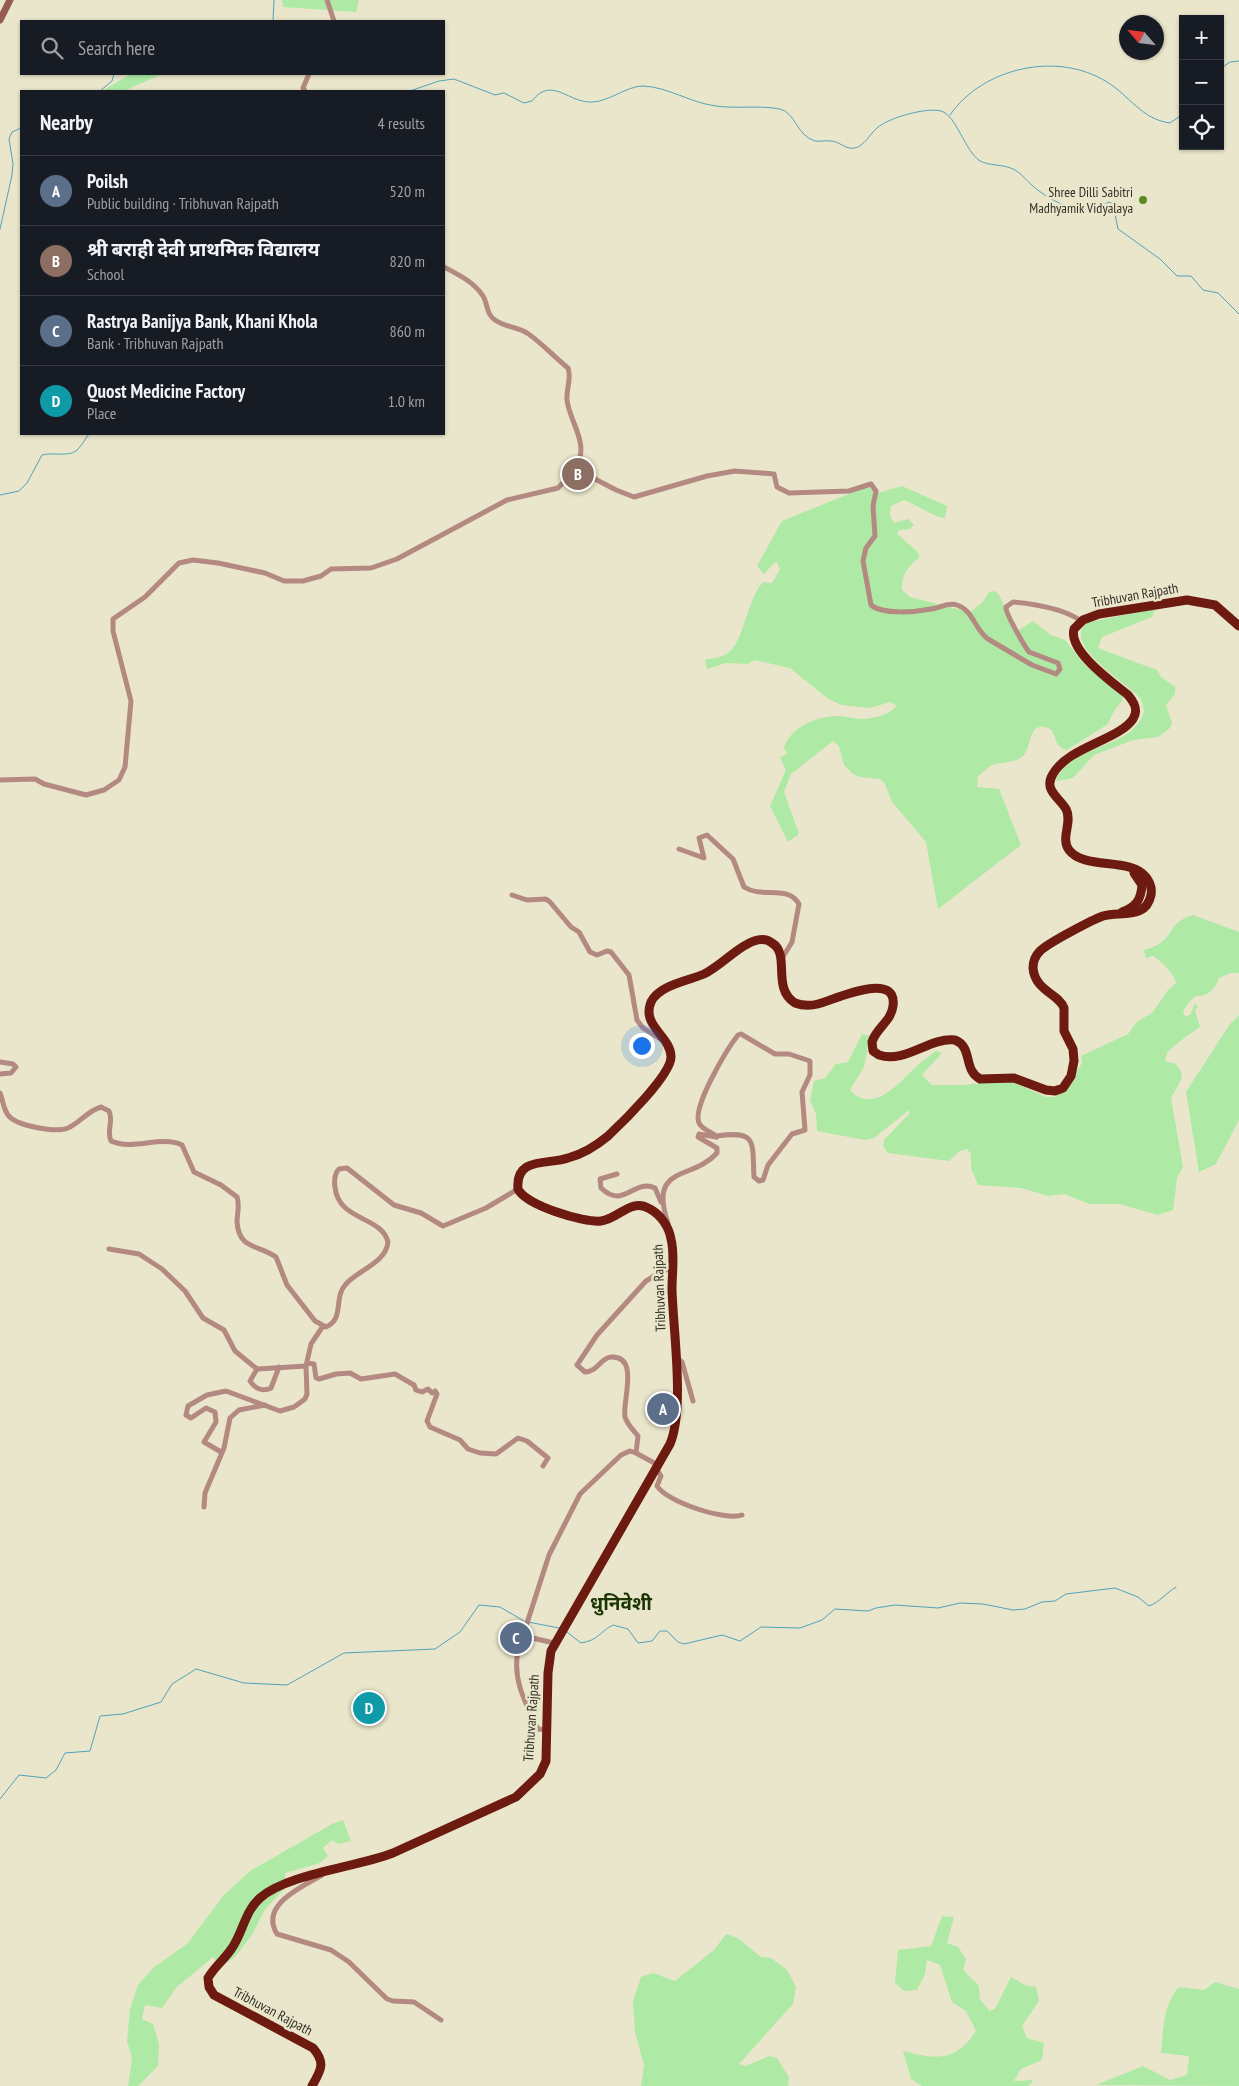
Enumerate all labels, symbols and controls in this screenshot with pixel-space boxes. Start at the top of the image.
north arrow [1119,15,1164,60]
map controls [1179,15,1224,150]
button: + [1179,15,1224,60]
search box [20,20,445,75]
icon: search [38,34,66,62]
text: Search here [78,36,155,60]
button: − [1179,60,1224,105]
button: locate [1179,105,1224,150]
text: Nearby [40,109,93,136]
text: 4 results [378,113,425,133]
text: Poilsh [87,169,128,193]
text: A [52,181,60,201]
text: 520 m [390,181,425,201]
place label: Shree Dilli Sabitri Madhyamik Vidyalaya [1029,183,1133,217]
text: Public building · Tribhuvan Rajpath [87,193,279,213]
marker: Shree Dilli Sabitri Madhyamik Vidyalaya [1137,194,1149,206]
text: श्री बराही देवी प्राथमिक विद्यालय [87,237,320,261]
text: B [52,251,60,271]
text: 820 m [390,251,425,271]
text: School [87,264,124,284]
text: Rastrya Banijya Bank, Khani Khola [87,309,318,333]
text: C [52,321,60,341]
text: 860 m [390,321,425,341]
text: Bank · Tribhuvan Rajpath [87,333,223,353]
text: Quost Medicine Factory [87,379,245,403]
text: D [52,391,60,411]
text: 1.0 km [388,391,425,411]
text: Place [87,403,116,423]
pin: B [562,455,594,493]
street label: Tribhuvan Rajpath [1090,579,1180,611]
your location [629,1033,655,1059]
street label: Tribhuvan Rajpath [648,1244,670,1332]
pin: A [647,1390,679,1428]
district label: धुनिवेशी [590,1591,652,1616]
pin: C [500,1619,532,1657]
street label: Tribhuvan Rajpath [519,1674,543,1762]
pin: D [353,1689,385,1727]
street label: Tribhuvan Rajpath [230,1983,316,2039]

